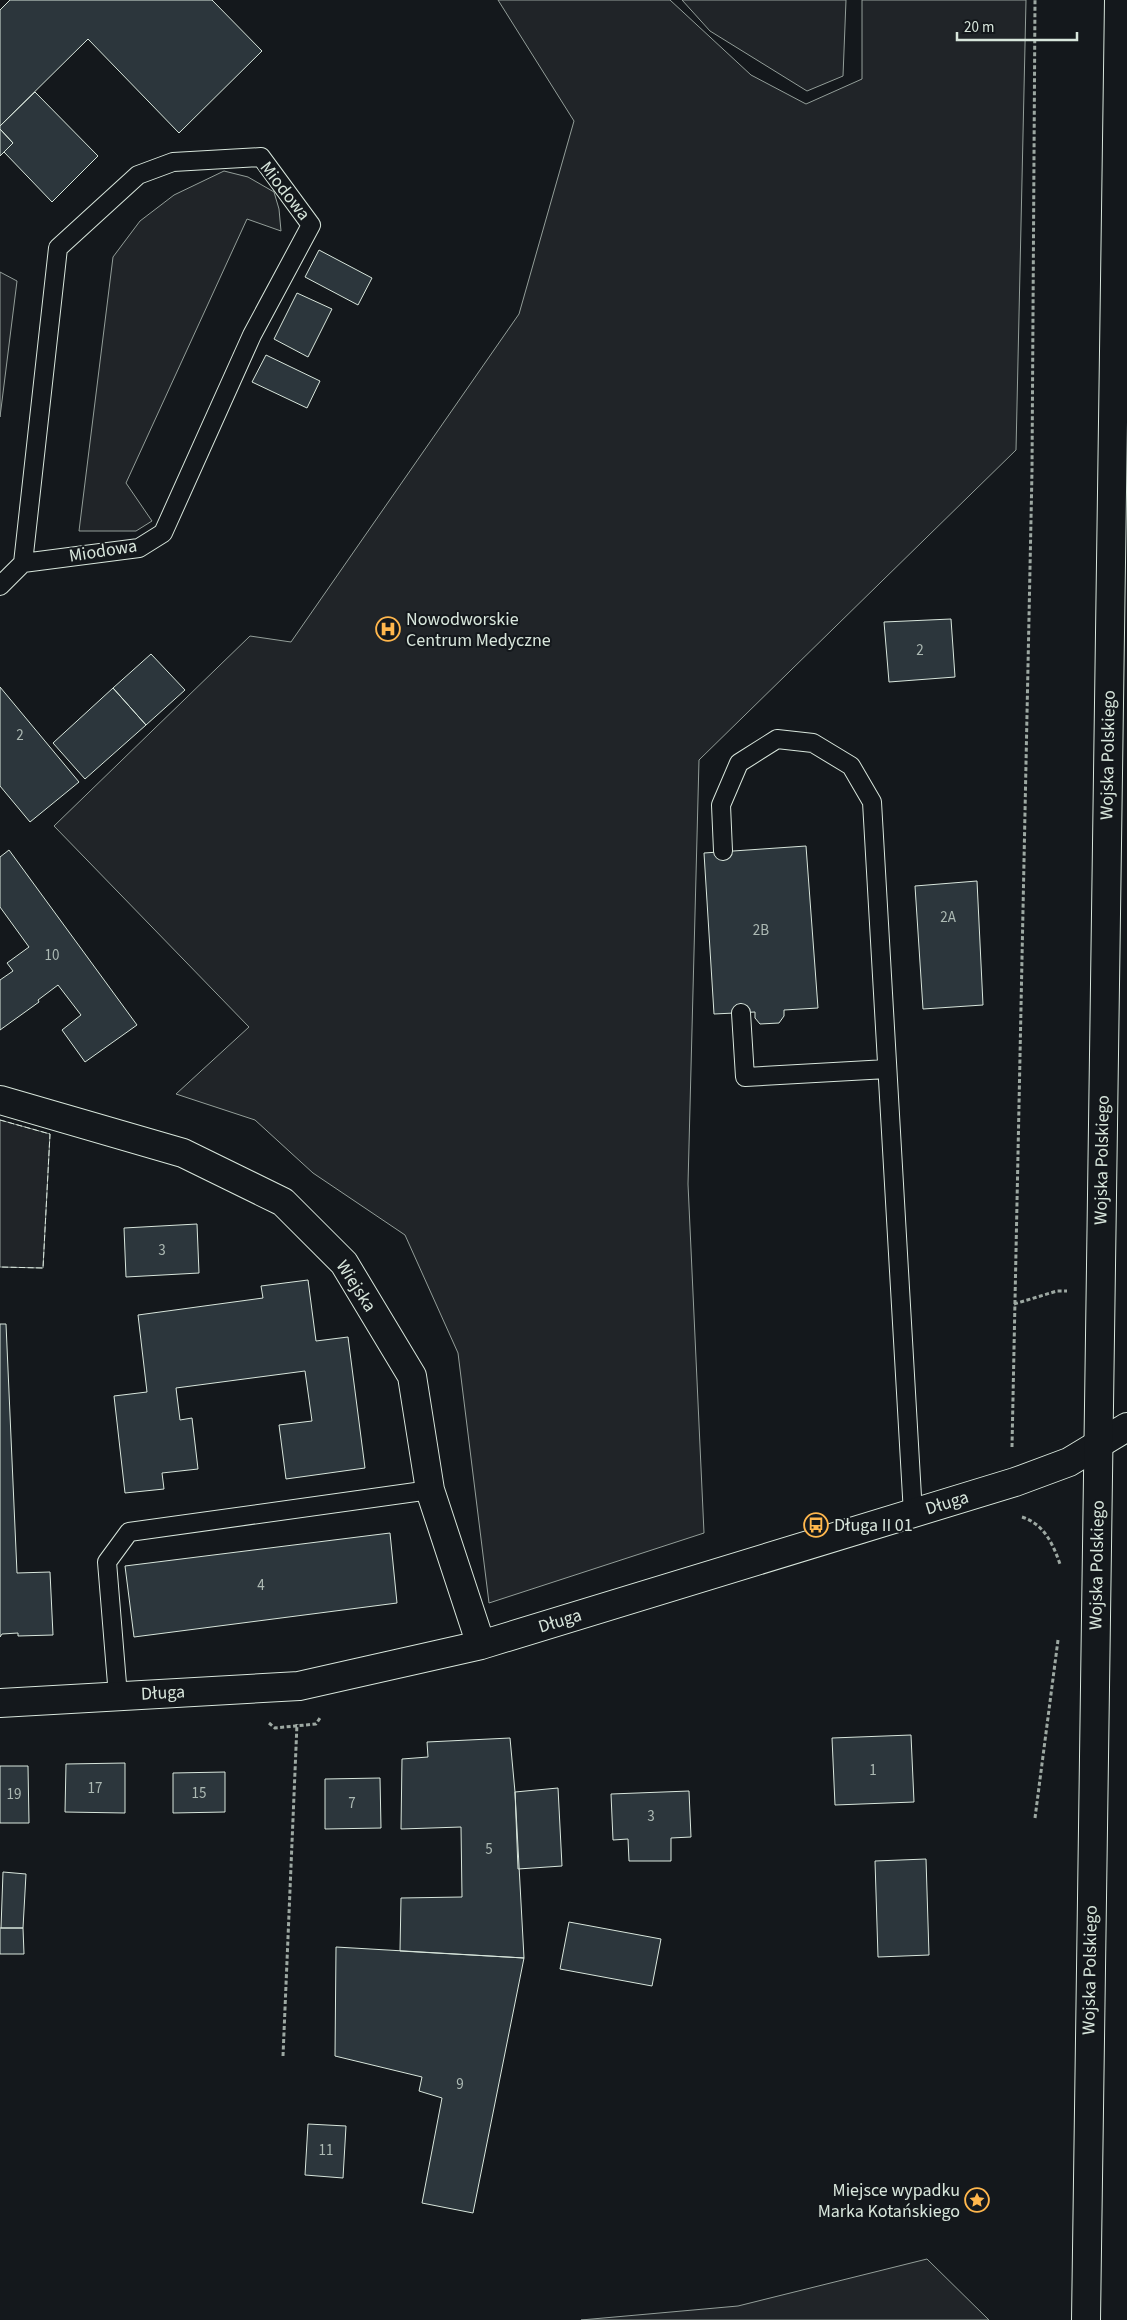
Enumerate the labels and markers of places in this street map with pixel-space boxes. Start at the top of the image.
place label: Nowodworskie Centrum Medyczne [406,607,551,653]
hospital icon: Nowodworskie Centrum Medyczne [375,616,401,642]
bus stop icon: Długa II 01 [803,1512,829,1538]
place label: Długa II 01 [834,1513,913,1538]
place label: Miejsce wypadku Marka Kotańskiego [818,2178,960,2224]
place icon: Miejsce wypadku Marka Kotańskiego [964,2187,990,2213]

